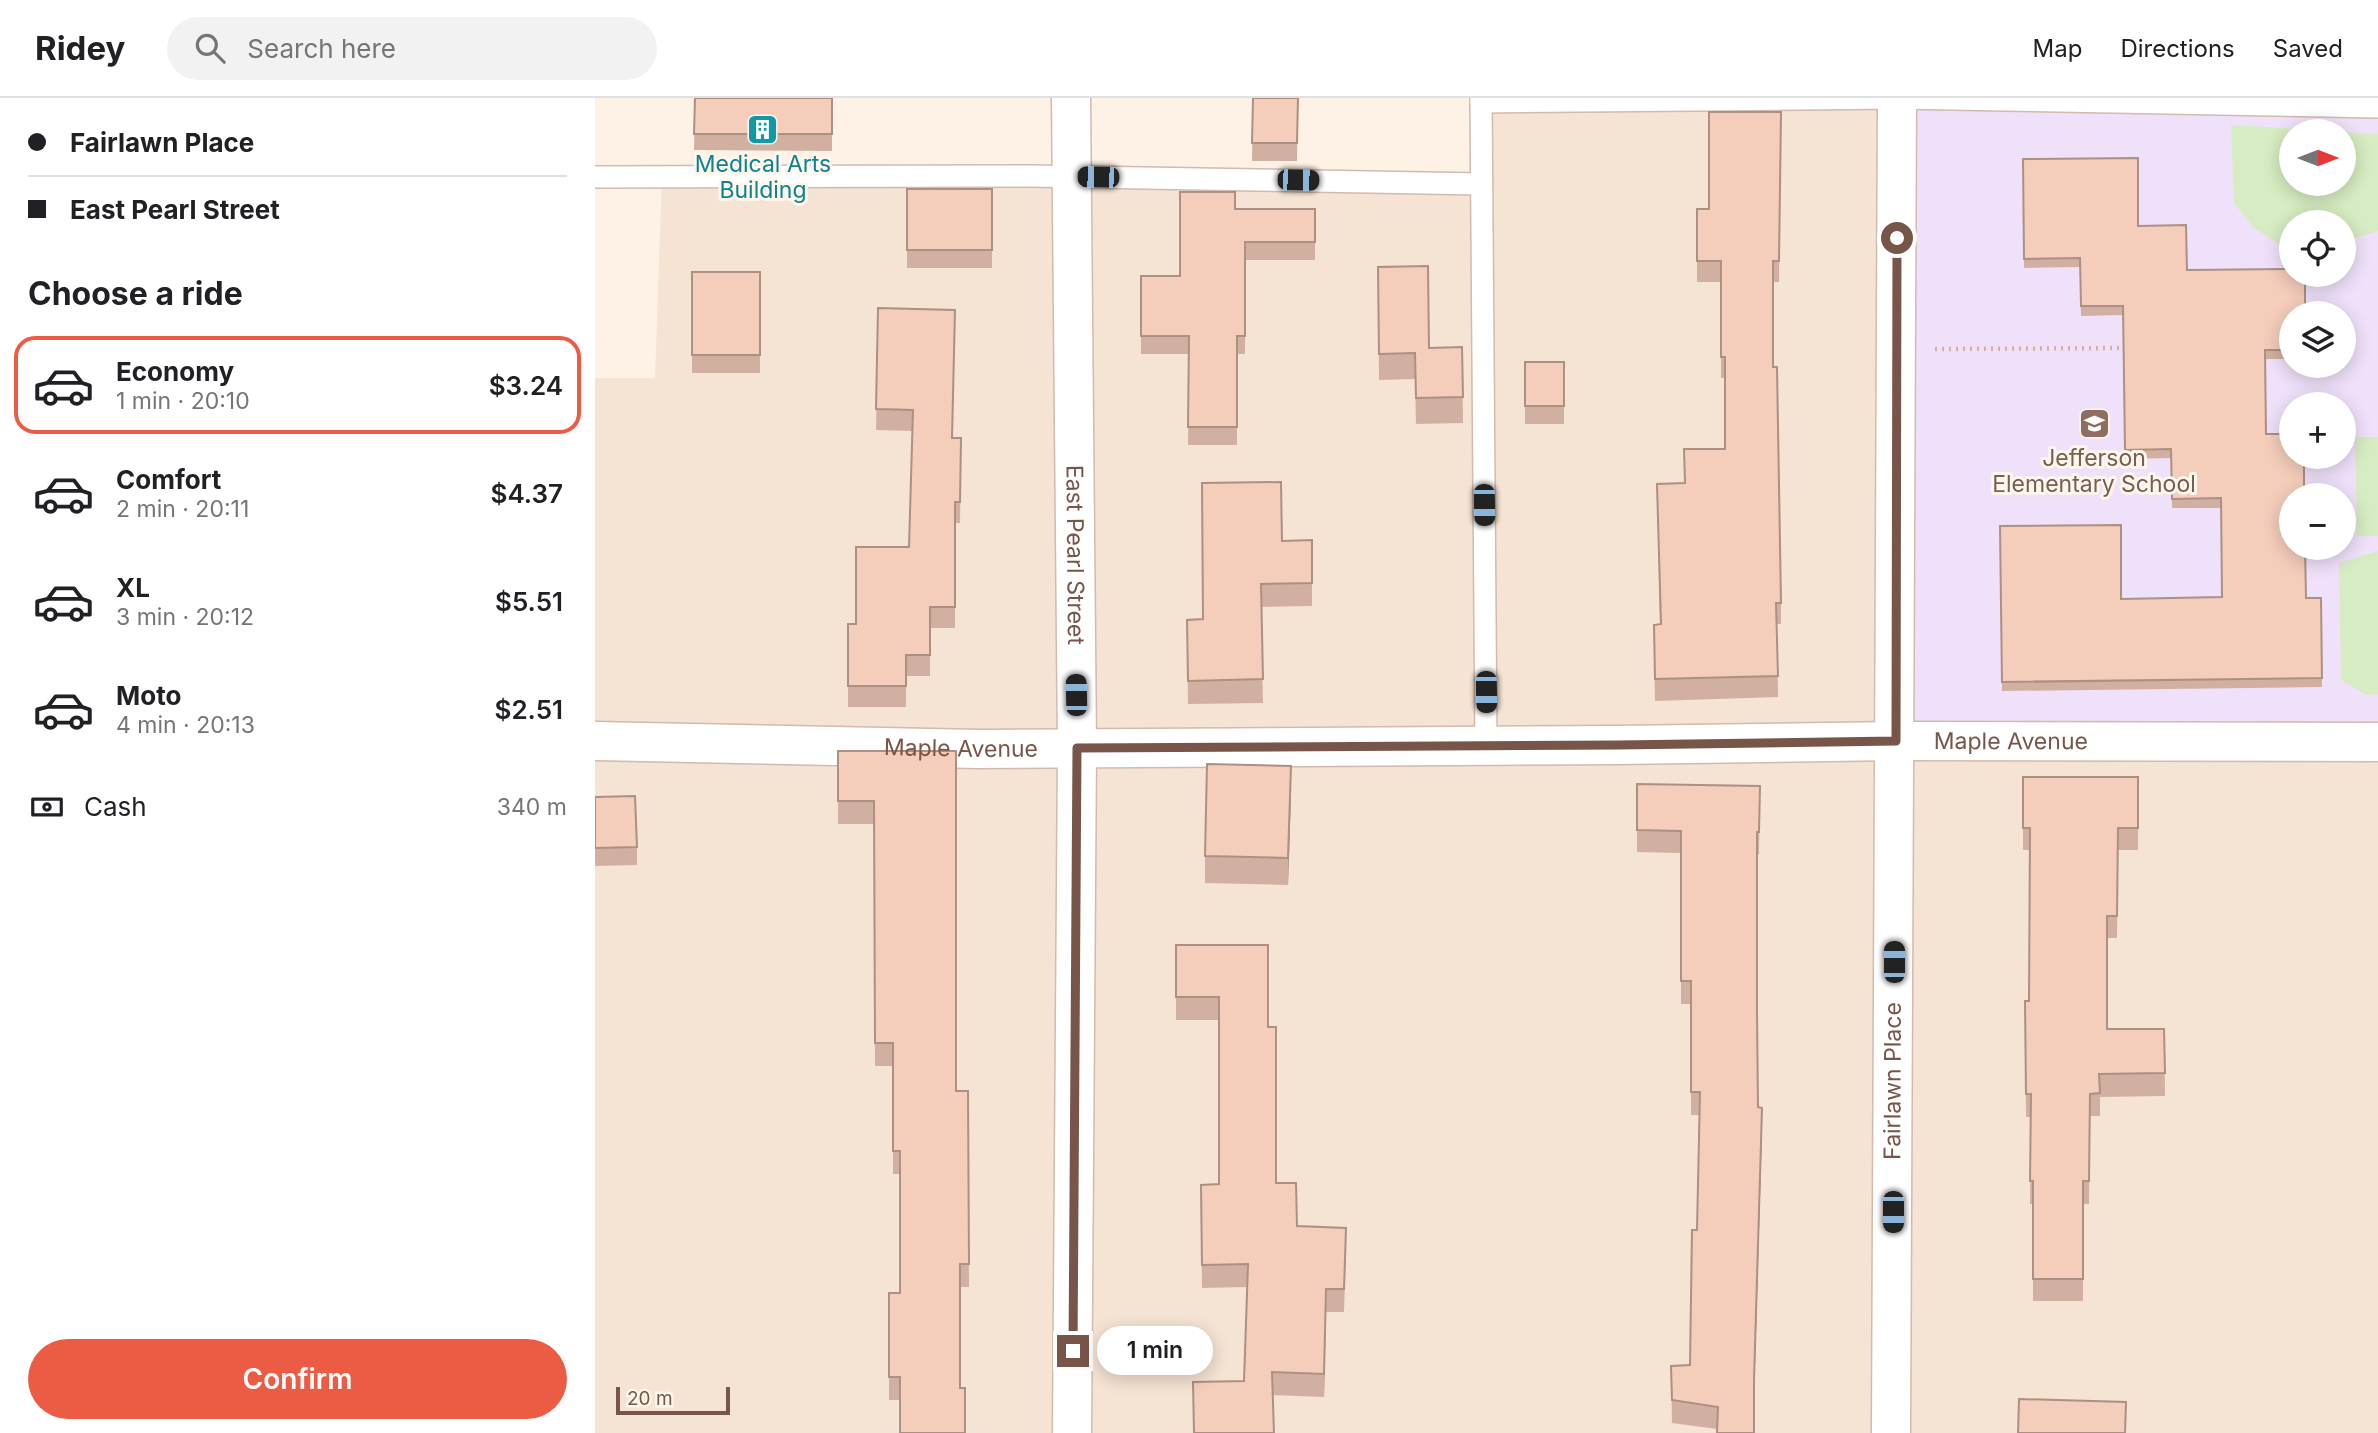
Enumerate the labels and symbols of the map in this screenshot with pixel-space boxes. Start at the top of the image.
building icon: Medical Arts Building [746,113,780,147]
north arrow [2279,119,2355,196]
place label: Medical Arts Building [695,150,831,204]
car [1077,166,1120,188]
car [1277,169,1320,191]
route start [1881,222,1913,254]
school or university icon: Jefferson Elementary School [2077,407,2111,441]
place label: Jefferson Elementary School [1992,444,2196,498]
street label: East Pearl Street [1060,465,1090,646]
car [1474,484,1495,526]
car [1476,671,1497,713]
car [1066,674,1087,716]
street label: Maple Avenue [1934,727,2088,755]
street label: Maple Avenue [884,733,1038,763]
car [1884,941,1905,983]
street label: Fairlawn Place [1878,1002,1907,1160]
car [1883,1191,1904,1233]
callout: 1 min [1098,1326,1213,1376]
route end [1057,1335,1089,1367]
scale bar [616,1384,730,1416]

